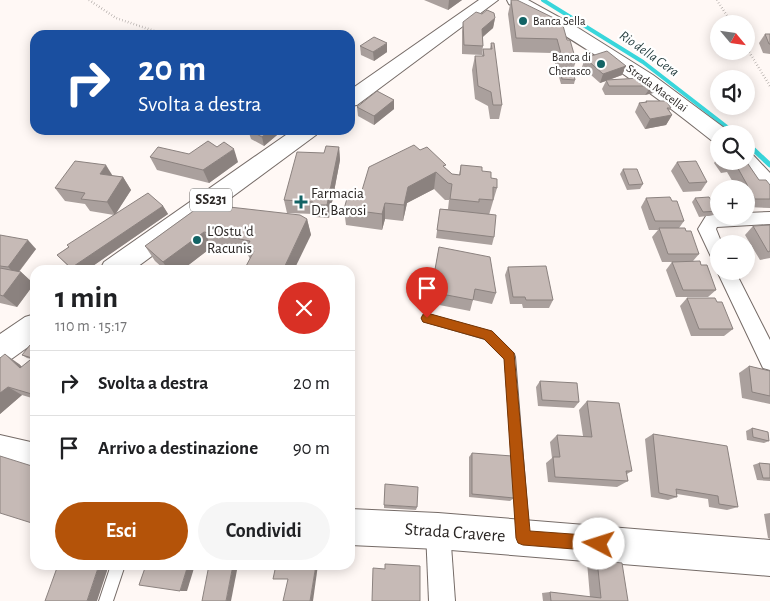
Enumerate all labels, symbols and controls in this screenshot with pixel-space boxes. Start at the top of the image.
marker: Banca Sella [517,15,529,27]
place label: Banca Sella [533,15,586,27]
north arrow [710,15,755,60]
map controls [710,15,755,280]
water label: Rio della Gera [617,29,681,79]
icon: right [55,50,120,115]
place label: Banca di Cherasco [549,51,591,77]
text: 20 m [138,52,206,87]
marker: Banca di Cherasco [595,58,607,70]
street label: Strada Macellai [624,62,690,114]
button: sound [710,70,755,115]
text: Svolta a destra [138,93,262,115]
button: search [710,125,755,170]
button: + [710,180,755,225]
place label: Farmacia Dr. Barosi [311,186,366,218]
road number: SS231 [190,188,232,212]
marker: Farmacia Dr. Barosi [295,196,307,208]
place label: L'Ostu 'd Racunis [207,224,254,256]
marker: L'Ostu 'd Racunis [191,234,203,246]
button: − [710,235,755,280]
pin [406,267,448,318]
icon: arrive [413,274,441,302]
button: close [278,282,330,334]
text: 1 min [55,283,118,313]
text: 110 m · 15:17 [55,318,127,334]
icon: right [55,369,83,397]
text: Svolta a destra [98,374,208,393]
text: 20 m [293,374,330,393]
icon: arrive [55,434,83,462]
text: Arrivo a destinazione [98,439,258,458]
text: 90 m [293,439,330,458]
button: Esci [55,502,188,560]
button: Condividi [198,502,330,560]
position arrow [572,517,624,569]
street label: Strada Cravere [404,520,506,546]

